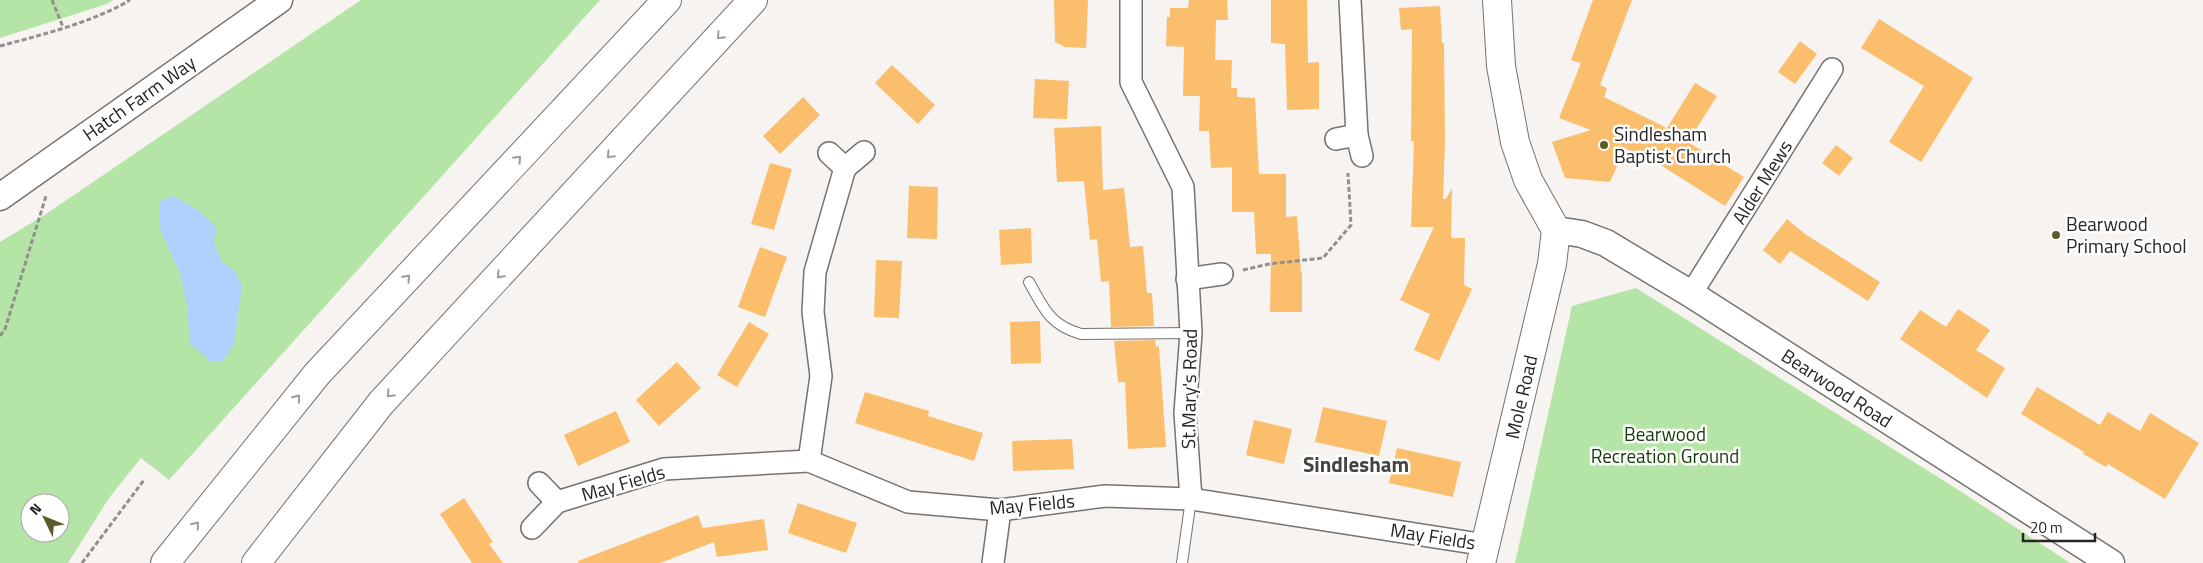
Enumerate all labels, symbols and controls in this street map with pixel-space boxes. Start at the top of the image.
one-way arrow [717,30,726,39]
street label: Hatch Farm Way [76,48,201,147]
place label: Sindlesham Baptist Church [1614,119,1731,170]
street label: Alder Mews [1724,134,1799,230]
marker: Sindlesham Baptist Church [1598,139,1610,151]
one-way arrow [607,150,616,159]
one-way arrow [512,156,521,165]
place label: Bearwood Primary School [2066,209,2187,260]
marker: Bearwood Primary School [2050,229,2062,241]
one-way arrow [497,269,506,278]
one-way arrow [401,275,410,284]
street label: St.Mary's Road [1173,329,1204,449]
street label: Bearwood Road [1776,341,1899,434]
street label: Mole Road [1497,352,1544,442]
one-way arrow [386,389,395,398]
one-way arrow [292,395,301,404]
park label: Bearwood Recreation Ground [1591,419,1739,470]
district label: Sindlesham [1303,448,1409,480]
street label: May Fields [578,457,668,508]
street label: May Fields [988,485,1076,522]
north arrow [20,493,70,543]
text: N [24,498,46,520]
scale bar [2023,510,2096,542]
street label: May Fields [1388,514,1478,557]
text: 20 m [2030,516,2063,539]
one-way arrow [190,522,198,531]

